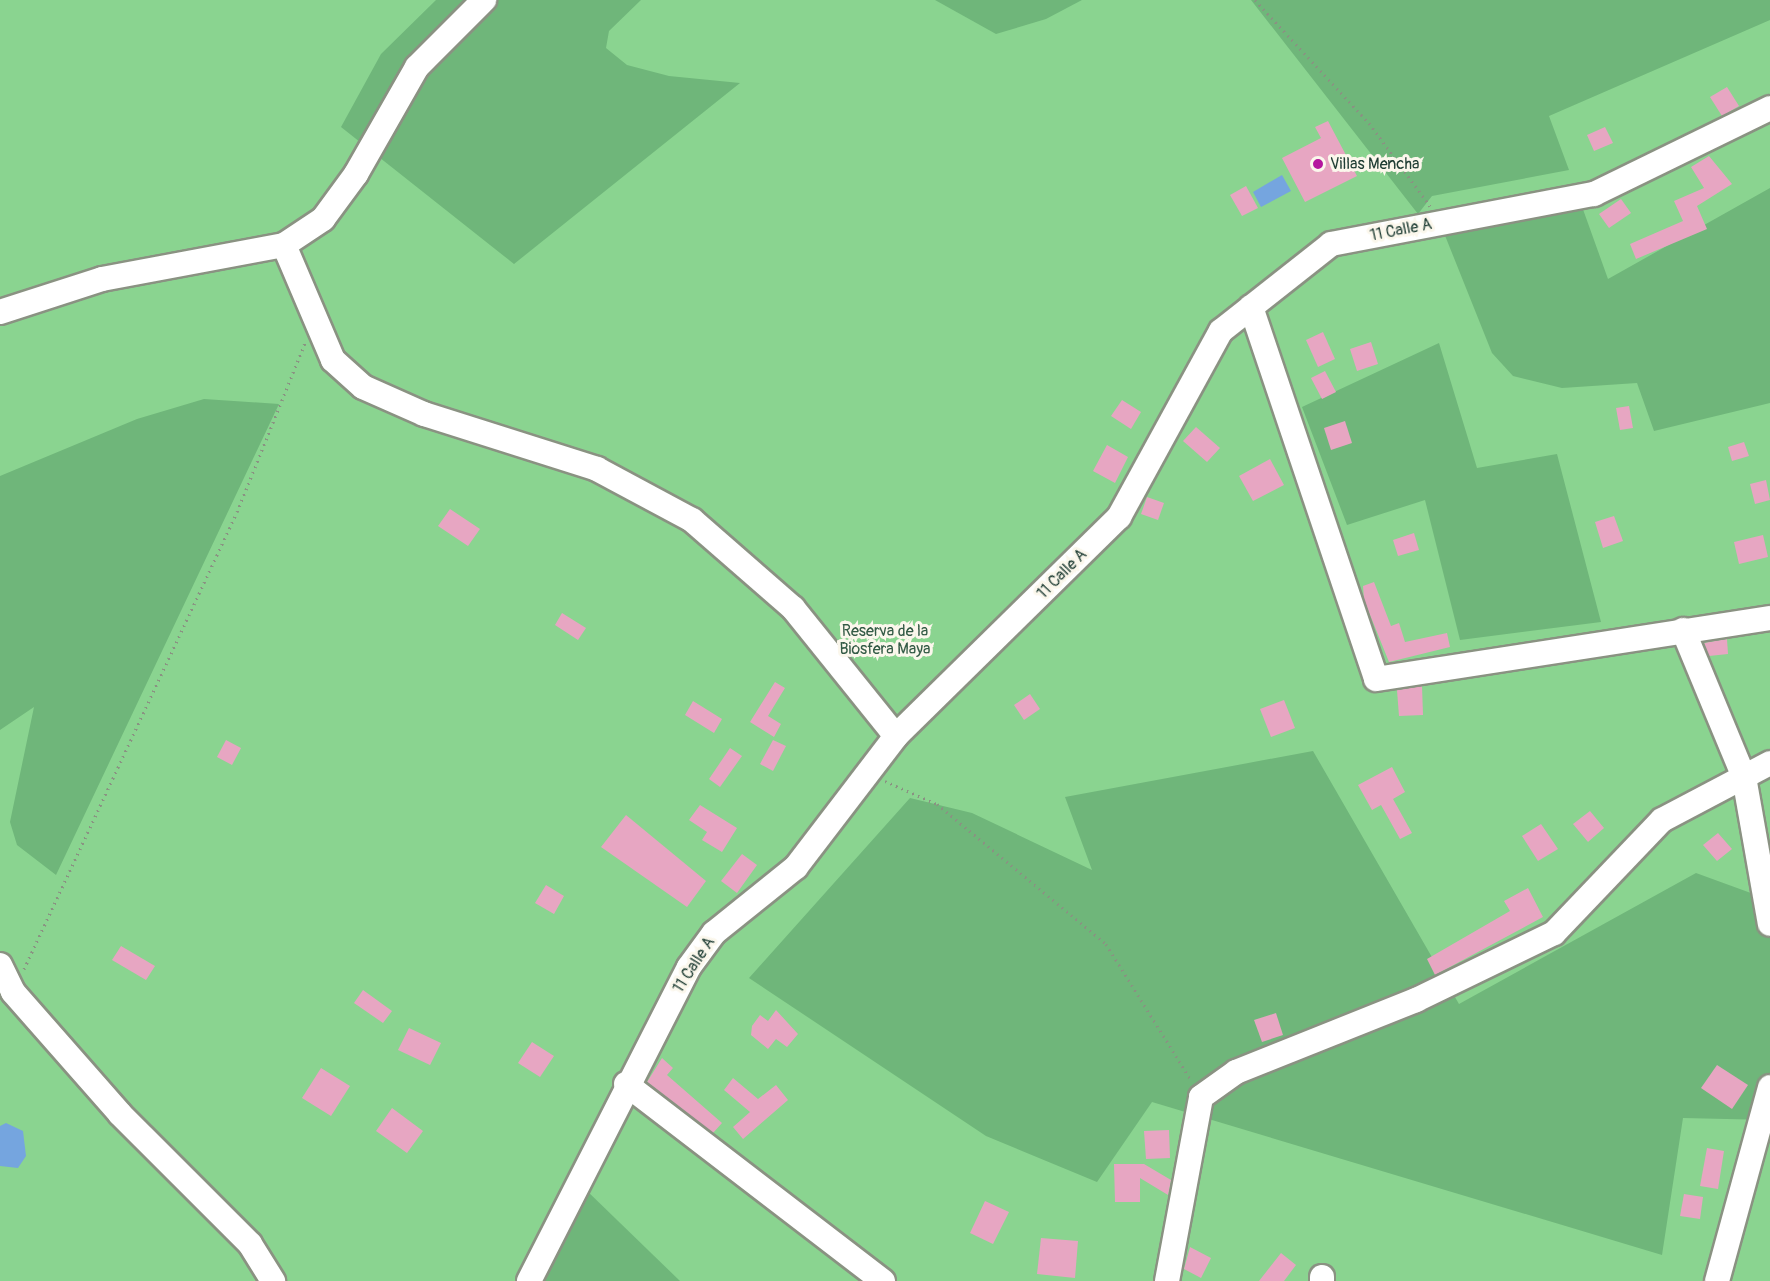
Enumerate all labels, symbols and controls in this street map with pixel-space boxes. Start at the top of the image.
place label: Villas Mencha [1330,154,1419,174]
marker: Villas Mencha [1311,157,1325,171]
street label: 11 Calle A [1368,215,1434,245]
street label: 11 Calle A [1033,545,1091,603]
park label: Reserva de la Biosfera Maya [840,621,930,659]
street label: 11 Calle A [669,933,719,997]

